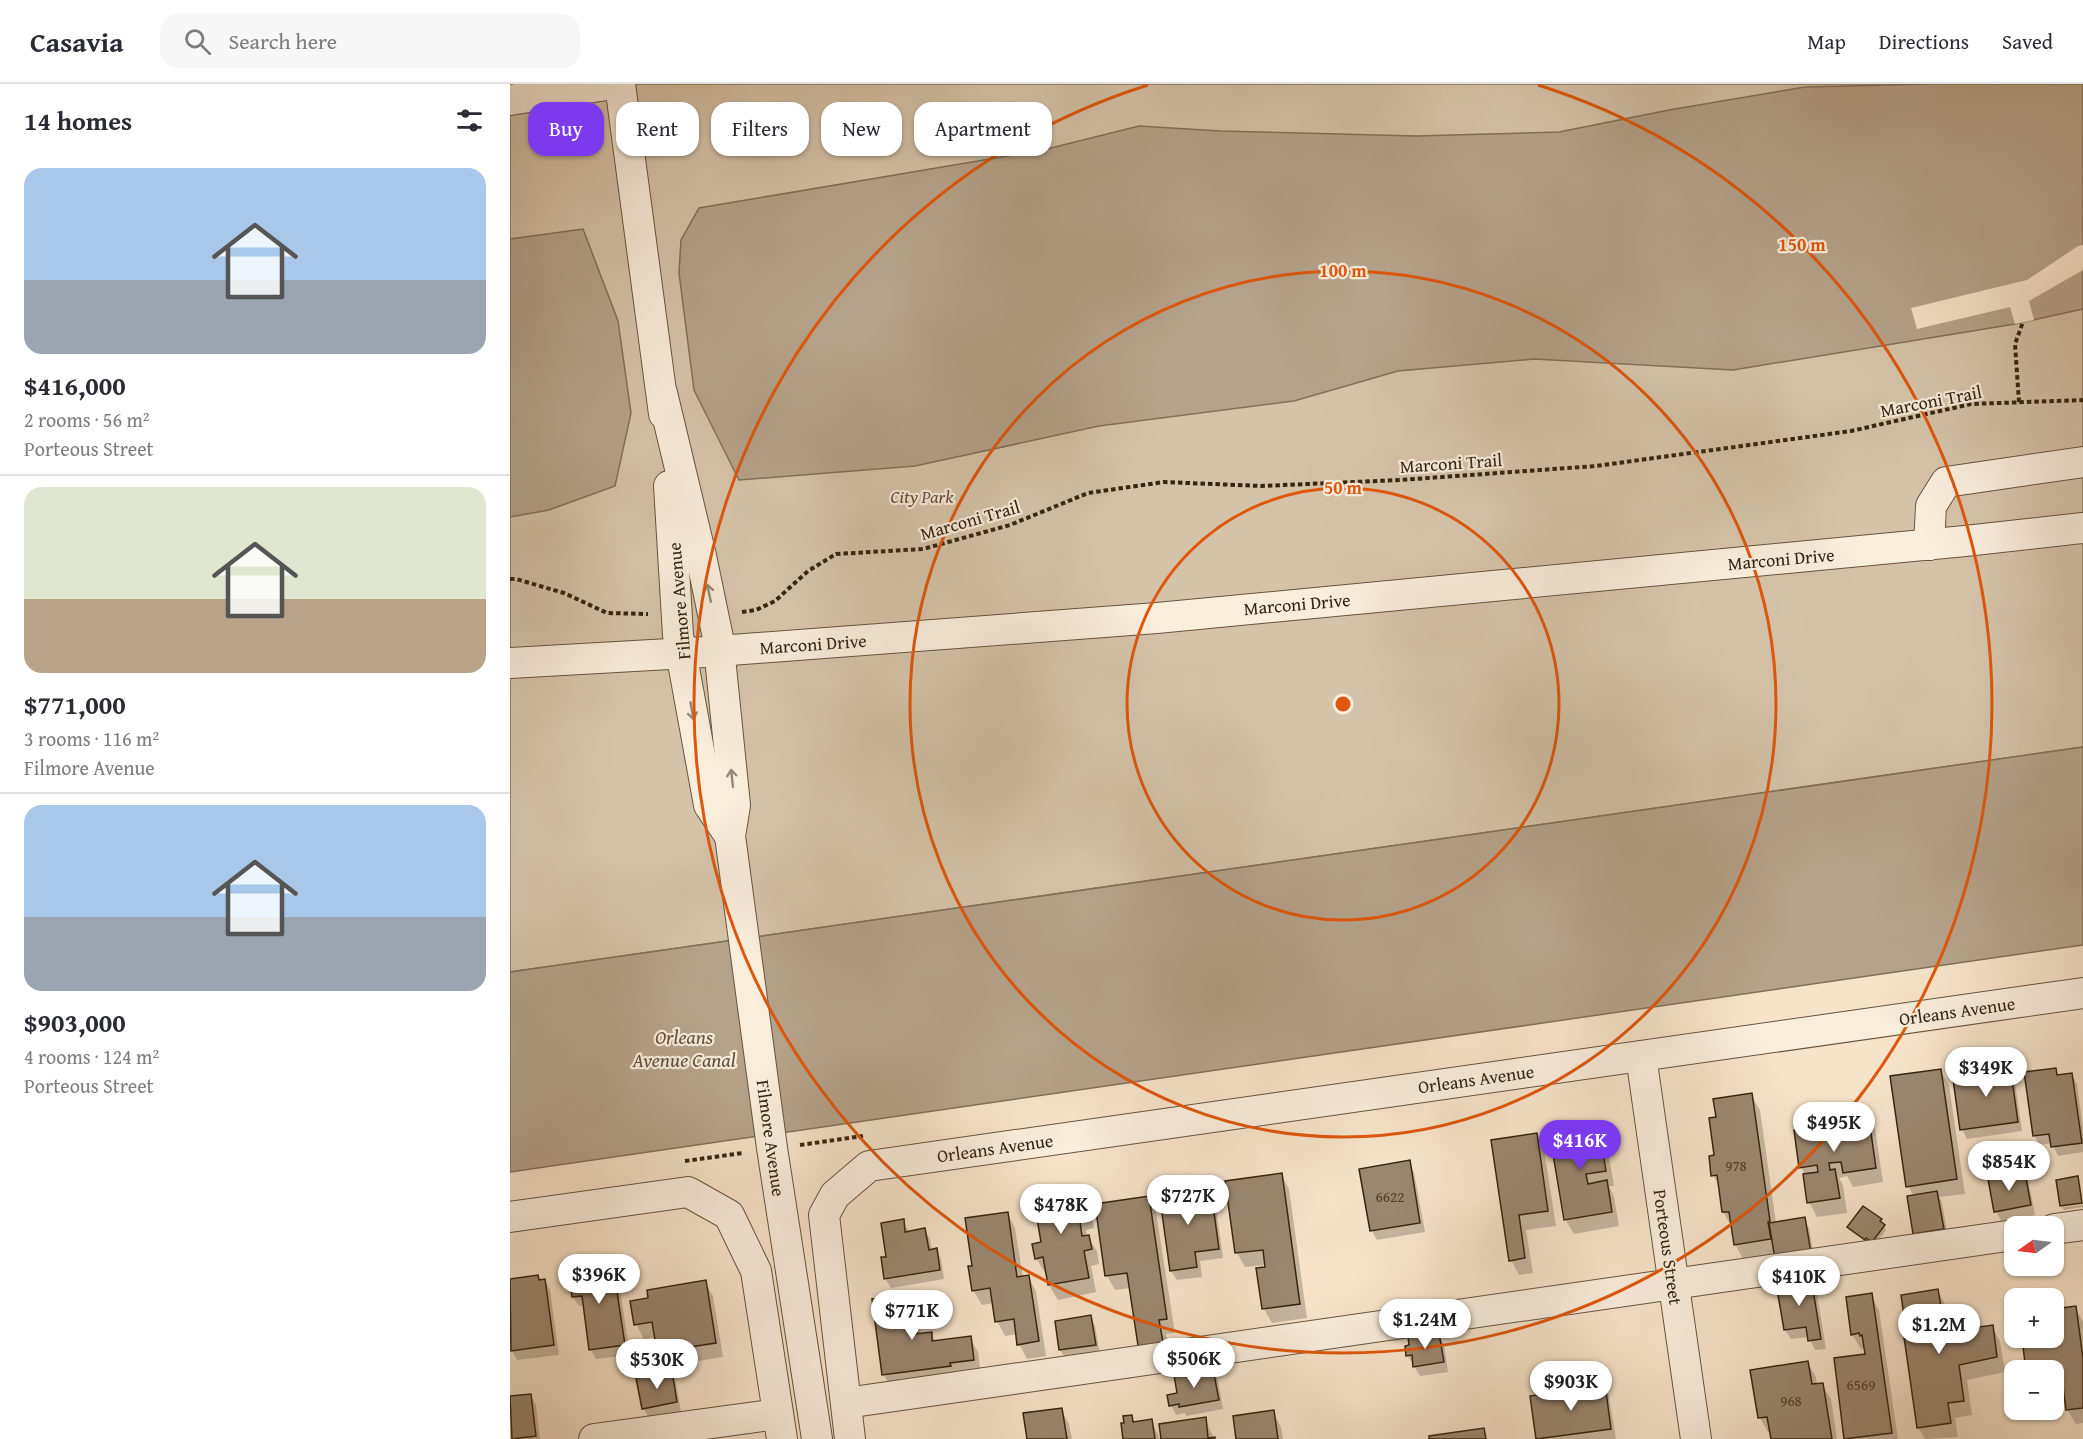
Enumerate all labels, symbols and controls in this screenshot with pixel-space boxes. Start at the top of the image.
search box [160,14,580,68]
text: Casavia [30,21,124,62]
icon: search [181,25,214,58]
text: Search here [229,25,337,57]
text: Map [1807,26,1846,57]
text: Directions [1879,26,1969,57]
text: Saved [2002,26,2053,57]
text: 14 homes [24,101,132,140]
chip: Buy [528,102,604,156]
chip: Rent [616,102,699,156]
chip: Filters [711,102,809,156]
chip: New [821,102,902,156]
chip: Apartment [914,102,1052,156]
icon: filters [453,104,486,137]
icon: home [201,207,309,315]
text: 150 m [1778,231,1826,258]
text: 100 m [1319,257,1367,284]
text: $416,000 [24,366,126,405]
street label: Marconi Trail [1878,378,1984,424]
text: 2 rooms · 56 m² [24,405,150,434]
text: Porteous Street [24,434,154,463]
street label: Marconi Trail [1399,446,1503,480]
text: 50 m [1324,474,1363,501]
park label: City Park [890,483,954,510]
street label: Marconi Trail [917,493,1023,547]
icon: home [201,526,309,634]
street label: Filmore Avenue [660,541,698,661]
street label: Marconi Drive [1726,541,1836,577]
one-way arrow [703,584,714,603]
street label: Marconi Drive [1242,586,1352,622]
street label: Marconi Drive [759,627,867,661]
text: $771,000 [24,685,126,724]
centre of rings [1333,694,1353,714]
one-way arrow [687,700,698,720]
text: 3 rooms · 116 m² [24,724,159,753]
text: Filmore Avenue [24,753,155,782]
one-way arrow [726,769,737,789]
icon: home [201,844,309,952]
street label: Orleans Avenue [1897,989,2017,1033]
text: $903,000 [24,1003,126,1042]
water label: Orleans Avenue Canal [631,1022,736,1074]
text: 4 rooms · 124 m² [24,1042,159,1071]
pin: $349K [1944,1047,2028,1098]
text: $349K [1959,1052,2013,1081]
street label: Orleans Avenue [1416,1057,1536,1101]
text: Porteous Street [24,1071,154,1100]
street label: Filmore Avenue [749,1078,793,1198]
pin: $495K [1792,1102,1876,1153]
text: $495K [1807,1107,1861,1136]
pin: $416K [1538,1120,1622,1171]
text: $416K [1553,1125,1607,1154]
street label: Orleans Avenue [935,1126,1055,1170]
pin: $854K [1967,1141,2051,1192]
text: $854K [1982,1146,2036,1175]
house number: 978 [1725,1155,1747,1176]
pin: $727K [1146,1175,1230,1226]
text: $727K [1161,1180,1215,1209]
pin: $478K [1019,1184,1103,1235]
house number: 6622 [1376,1186,1404,1207]
street label: Porteous Street [1647,1187,1690,1307]
text: $478K [1034,1189,1088,1218]
north arrow [2004,1216,2064,1276]
map controls [2004,1216,2064,1420]
pin: $396K [557,1254,641,1305]
pin: $410K [1757,1256,1841,1307]
text: $396K [572,1259,626,1288]
text: $410K [1772,1261,1826,1290]
button: + [2004,1288,2064,1348]
pin: $771K [870,1290,954,1341]
text: $771K [885,1295,939,1324]
pin: $1.24M [1376,1299,1474,1350]
text: $1.24M [1393,1304,1457,1333]
pin: $1.2M [1897,1304,1981,1355]
text: $1.2M [1912,1309,1966,1338]
pin: $506K [1152,1338,1236,1389]
pin: $530K [615,1339,699,1390]
text: $506K [1167,1343,1221,1372]
text: $530K [630,1344,684,1373]
button: − [2004,1360,2064,1420]
pin: $903K [1529,1361,1613,1412]
text: $903K [1544,1366,1598,1395]
house number: 6569 [1847,1374,1875,1395]
house number: 968 [1780,1390,1802,1411]

